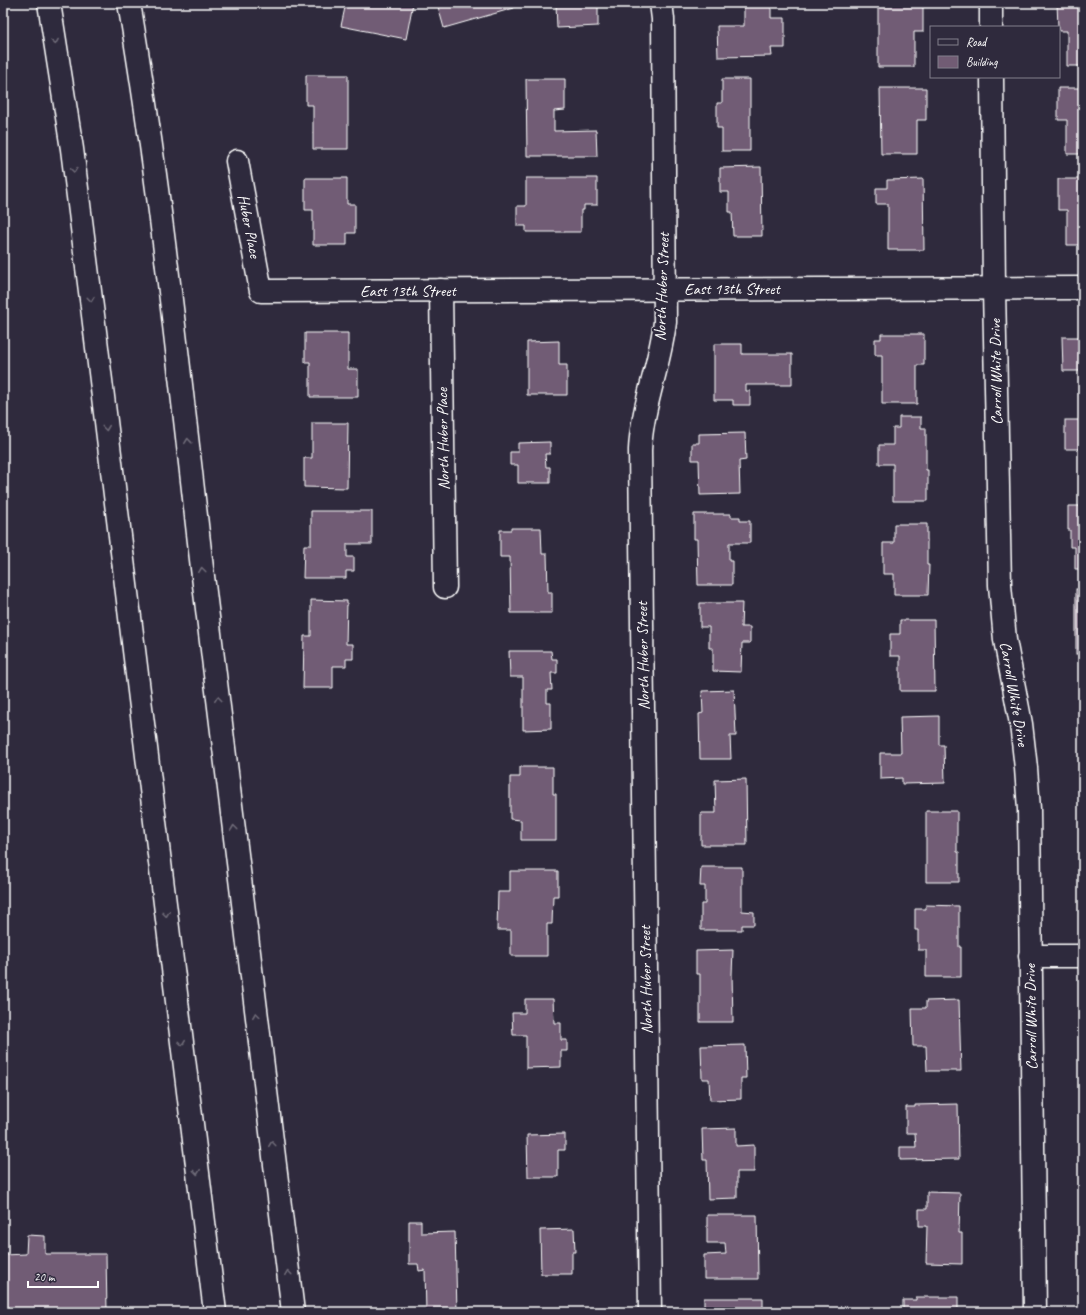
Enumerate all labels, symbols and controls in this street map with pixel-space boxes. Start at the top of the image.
legend [930,26,1060,78]
text: Road [966,34,988,50]
one-way arrow [50,38,59,45]
text: Building [966,54,998,70]
one-way arrow [70,167,79,173]
street label: Huber Place [233,193,265,261]
street label: North Huber Street [650,231,674,342]
street label: East 13th Street [684,279,781,299]
street label: East 13th Street [360,281,457,301]
one-way arrow [86,296,95,302]
street label: Carroll White Drive [985,317,1007,425]
street label: North Huber Place [432,386,454,490]
one-way arrow [101,425,110,431]
one-way arrow [184,438,193,444]
one-way arrow [198,567,207,573]
street label: North Huber Street [632,600,654,710]
street label: Carroll White Drive [995,640,1033,750]
one-way arrow [214,696,223,702]
one-way arrow [229,825,238,831]
one-way arrow [161,911,170,917]
street label: North Huber Street [635,924,657,1034]
street label: Carroll White Drive [1020,962,1042,1070]
one-way arrow [252,1012,261,1018]
one-way arrow [177,1040,186,1046]
one-way arrow [268,1141,277,1147]
one-way arrow [193,1169,202,1175]
scale bar [28,1263,98,1289]
text: 20 m [34,1269,56,1285]
one-way arrow [284,1270,293,1276]

